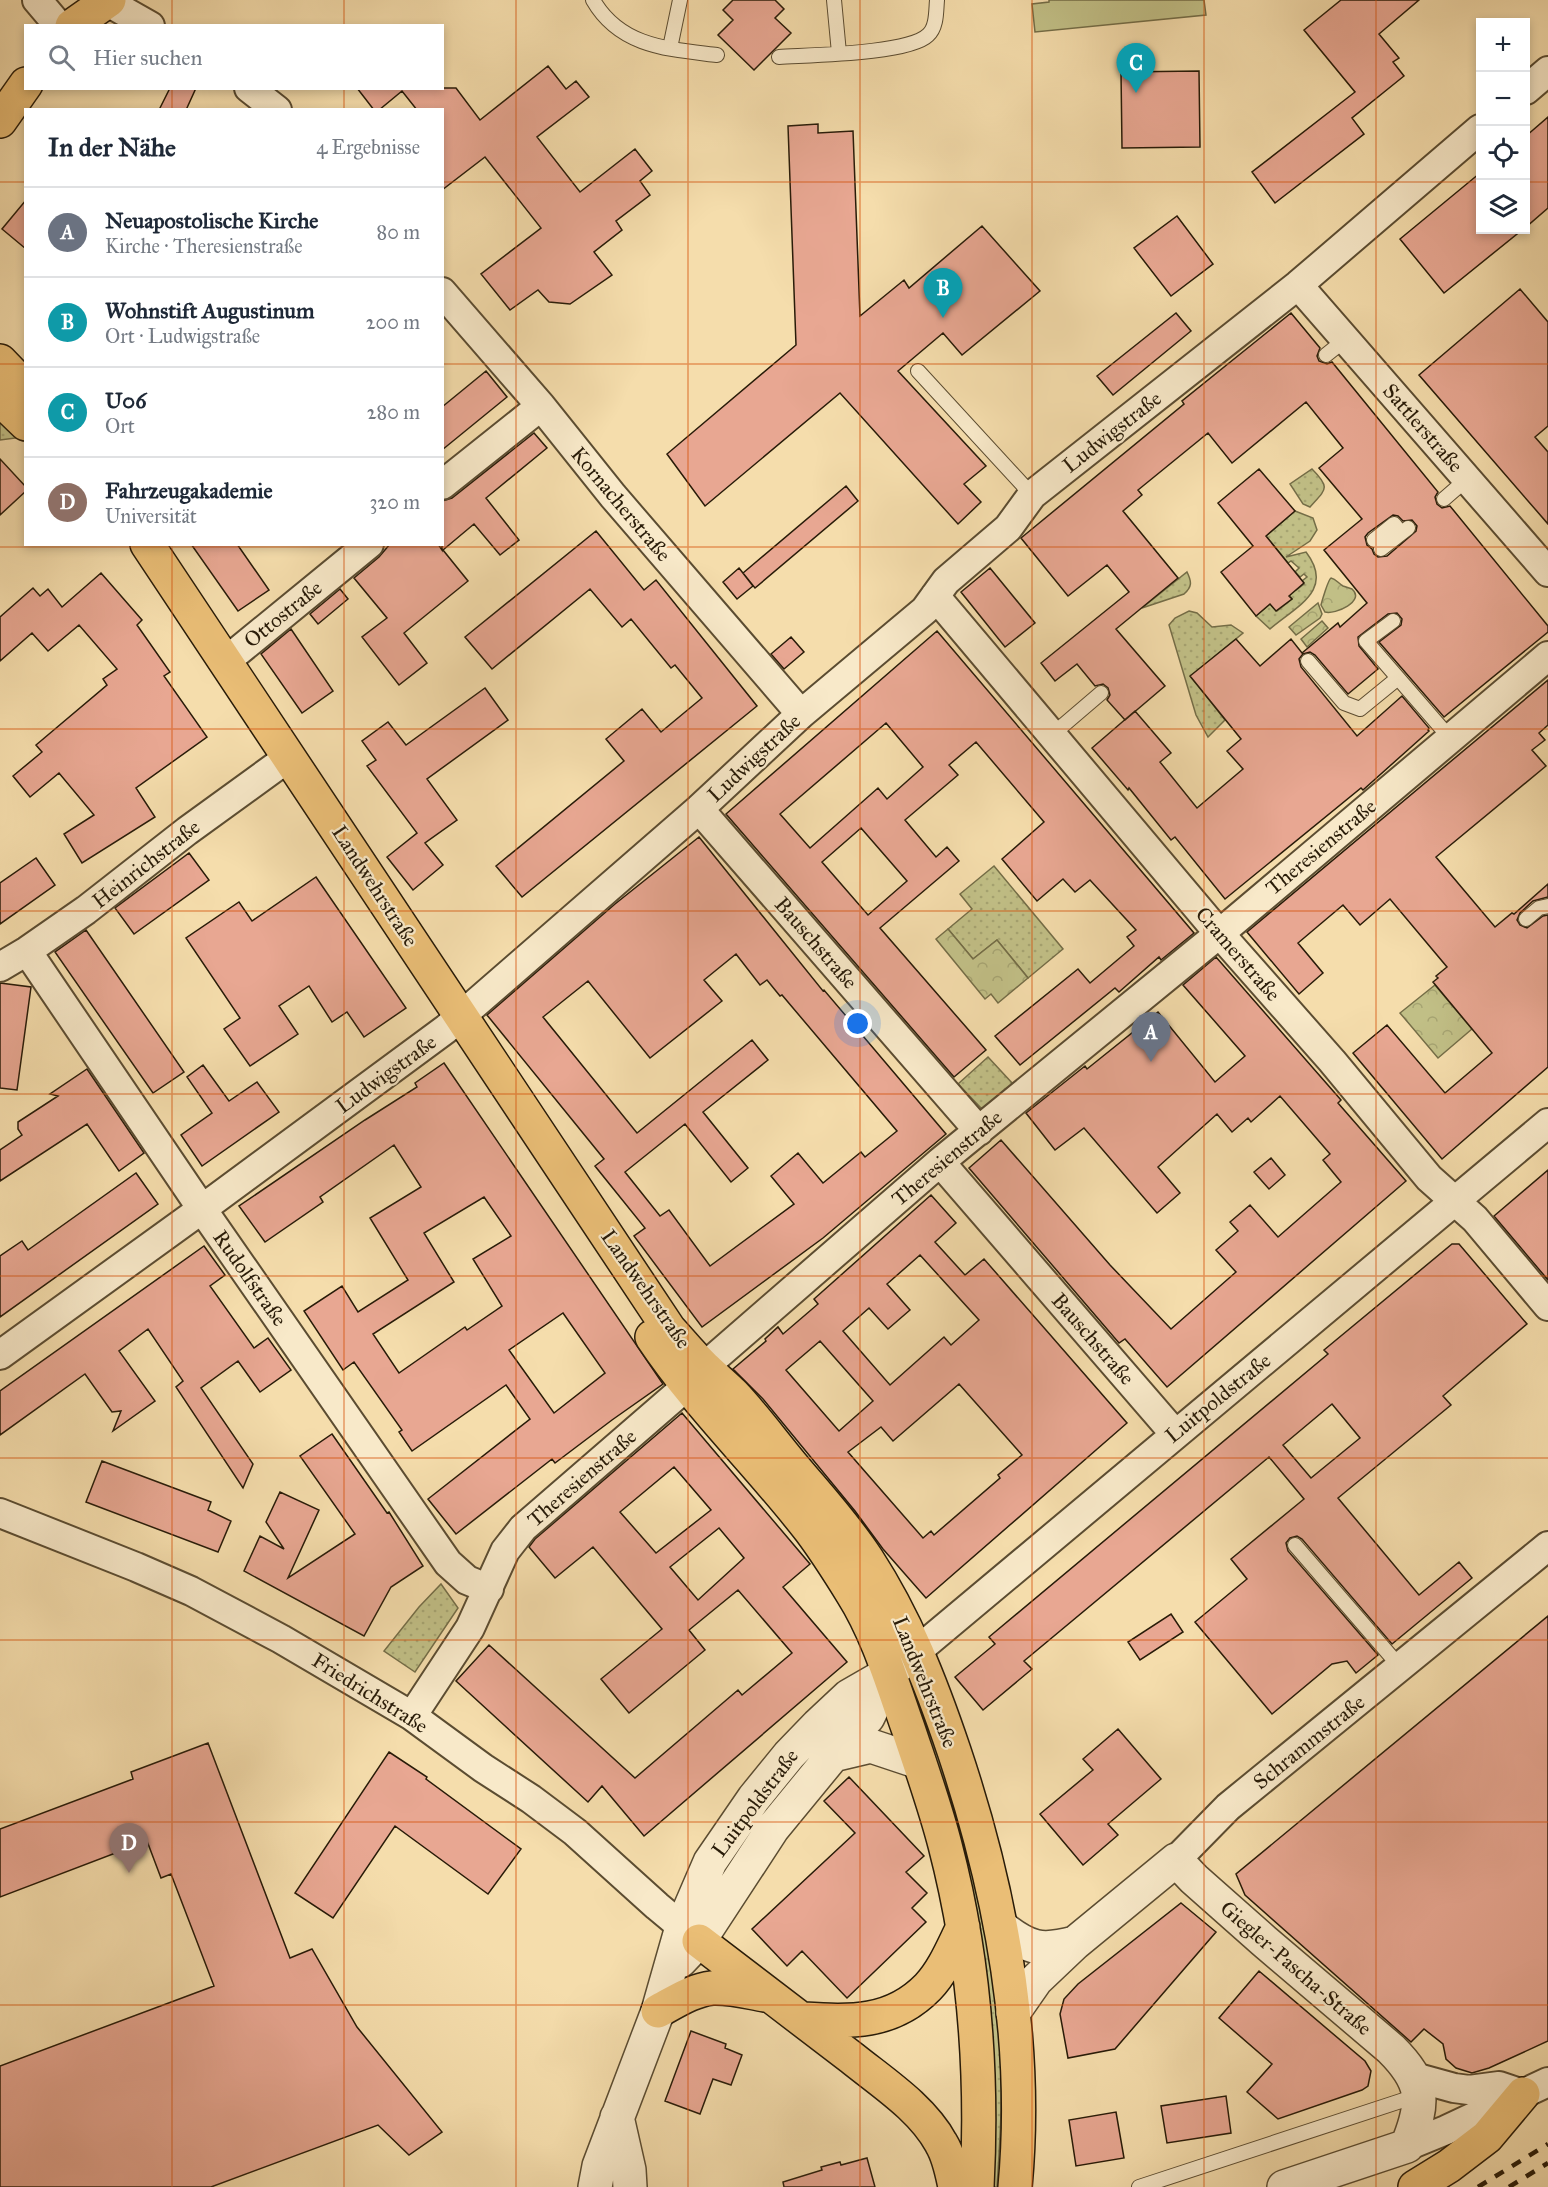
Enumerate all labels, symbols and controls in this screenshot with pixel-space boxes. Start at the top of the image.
map controls [1476,18,1530,234]
button: + [1476,18,1530,72]
search box [24,24,444,90]
icon: search [45,41,78,74]
text: Hier suchen [93,44,202,71]
pin: C [1116,44,1156,93]
button: − [1476,72,1530,126]
button: locate [1476,126,1530,180]
text: In der Nähe [48,131,176,163]
text: 4 Ergebnisse [316,135,420,159]
button: layers [1476,180,1530,234]
text: Neuapostolische Kirche [105,207,319,234]
text: A [61,220,74,244]
text: 80 m [377,220,420,244]
text: Kirche · Theresienstraße [105,234,303,258]
pin: B [924,268,962,318]
text: Wohnstift Augustinum [105,297,314,324]
text: B [61,310,74,334]
text: 200 m [366,310,420,334]
text: Ort · Ludwigstraße [105,324,260,348]
street label: Sattlerstraße [1377,378,1469,478]
street label: Ludwigstraße [1058,385,1167,479]
text: U06 [105,387,146,414]
text: C [61,400,74,424]
text: 280 m [367,400,420,424]
text: Ort [105,414,135,438]
street label: Kornacherstraße [565,441,677,567]
text: Fahrzeugakademie [105,477,273,504]
text: D [60,490,75,514]
text: 320 m [369,490,420,514]
text: Universität [105,504,197,528]
street label: Ottostraße [239,574,328,653]
street label: Ludwigstraße [702,708,806,808]
street label: Theresienstraße [1260,793,1382,901]
street label: Heinrichstraße [87,814,205,914]
street label: Landwehrstraße [326,820,424,952]
street label: Bauschstraße [769,892,863,995]
street label: Cramerstraße [1190,901,1286,1007]
your location [843,1009,872,1038]
pin: A [1132,1012,1170,1062]
street label: Ludwigstraße [331,1029,442,1119]
street label: Theresienstraße [886,1104,1008,1212]
street label: Landwehrstraße [595,1224,697,1354]
street label: Rudolfstraße [207,1225,293,1331]
street label: Bauschstraße [1046,1288,1140,1391]
street label: Luitpoldstraße [1160,1347,1276,1449]
street label: Theresienstraße [522,1423,642,1532]
street label: Landwehrstraße [887,1612,963,1752]
street label: Friedrichstraße [307,1647,433,1739]
street label: Schrammstraße [1248,1689,1370,1795]
street label: Luitpoldstraße [706,1744,804,1862]
pin: D [110,1824,148,1873]
street label: Giegler-Pascha-Straße [1215,1895,1377,2041]

